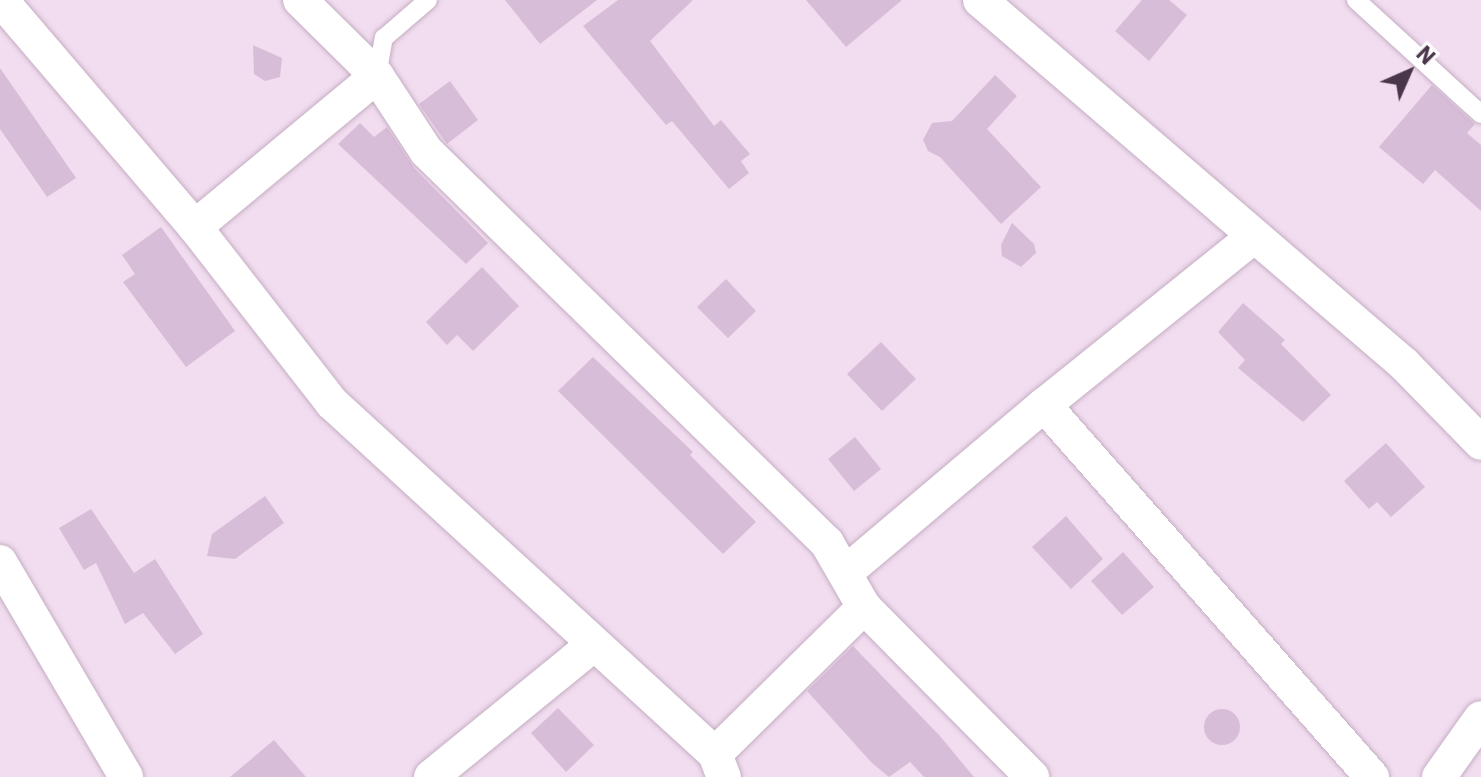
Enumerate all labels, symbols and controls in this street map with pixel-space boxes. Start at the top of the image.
north arrow [1369,32,1449,112]
text: N [1410,39,1442,71]

